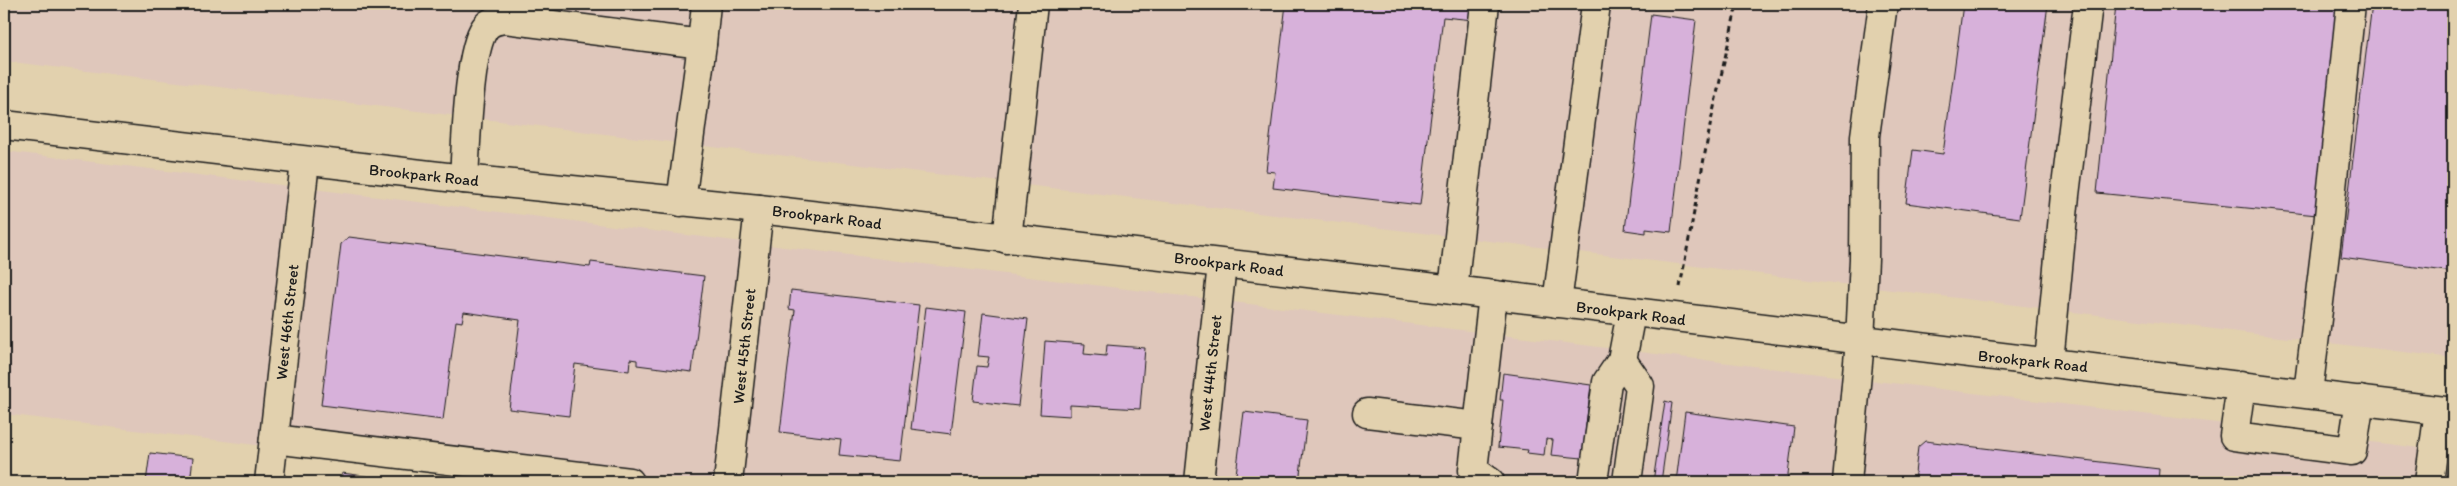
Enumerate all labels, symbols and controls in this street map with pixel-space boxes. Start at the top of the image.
street label: Brookpark Road [368,160,480,190]
street label: Brookpark Road [771,201,883,233]
street label: Brookpark Road [1173,248,1285,280]
street label: West 46th Street [271,263,303,381]
street label: West 45th Street [728,287,760,405]
street label: Brookpark Road [1575,297,1687,329]
street label: West 44th Street [1194,314,1226,432]
street label: Brookpark Road [1977,346,2089,376]

